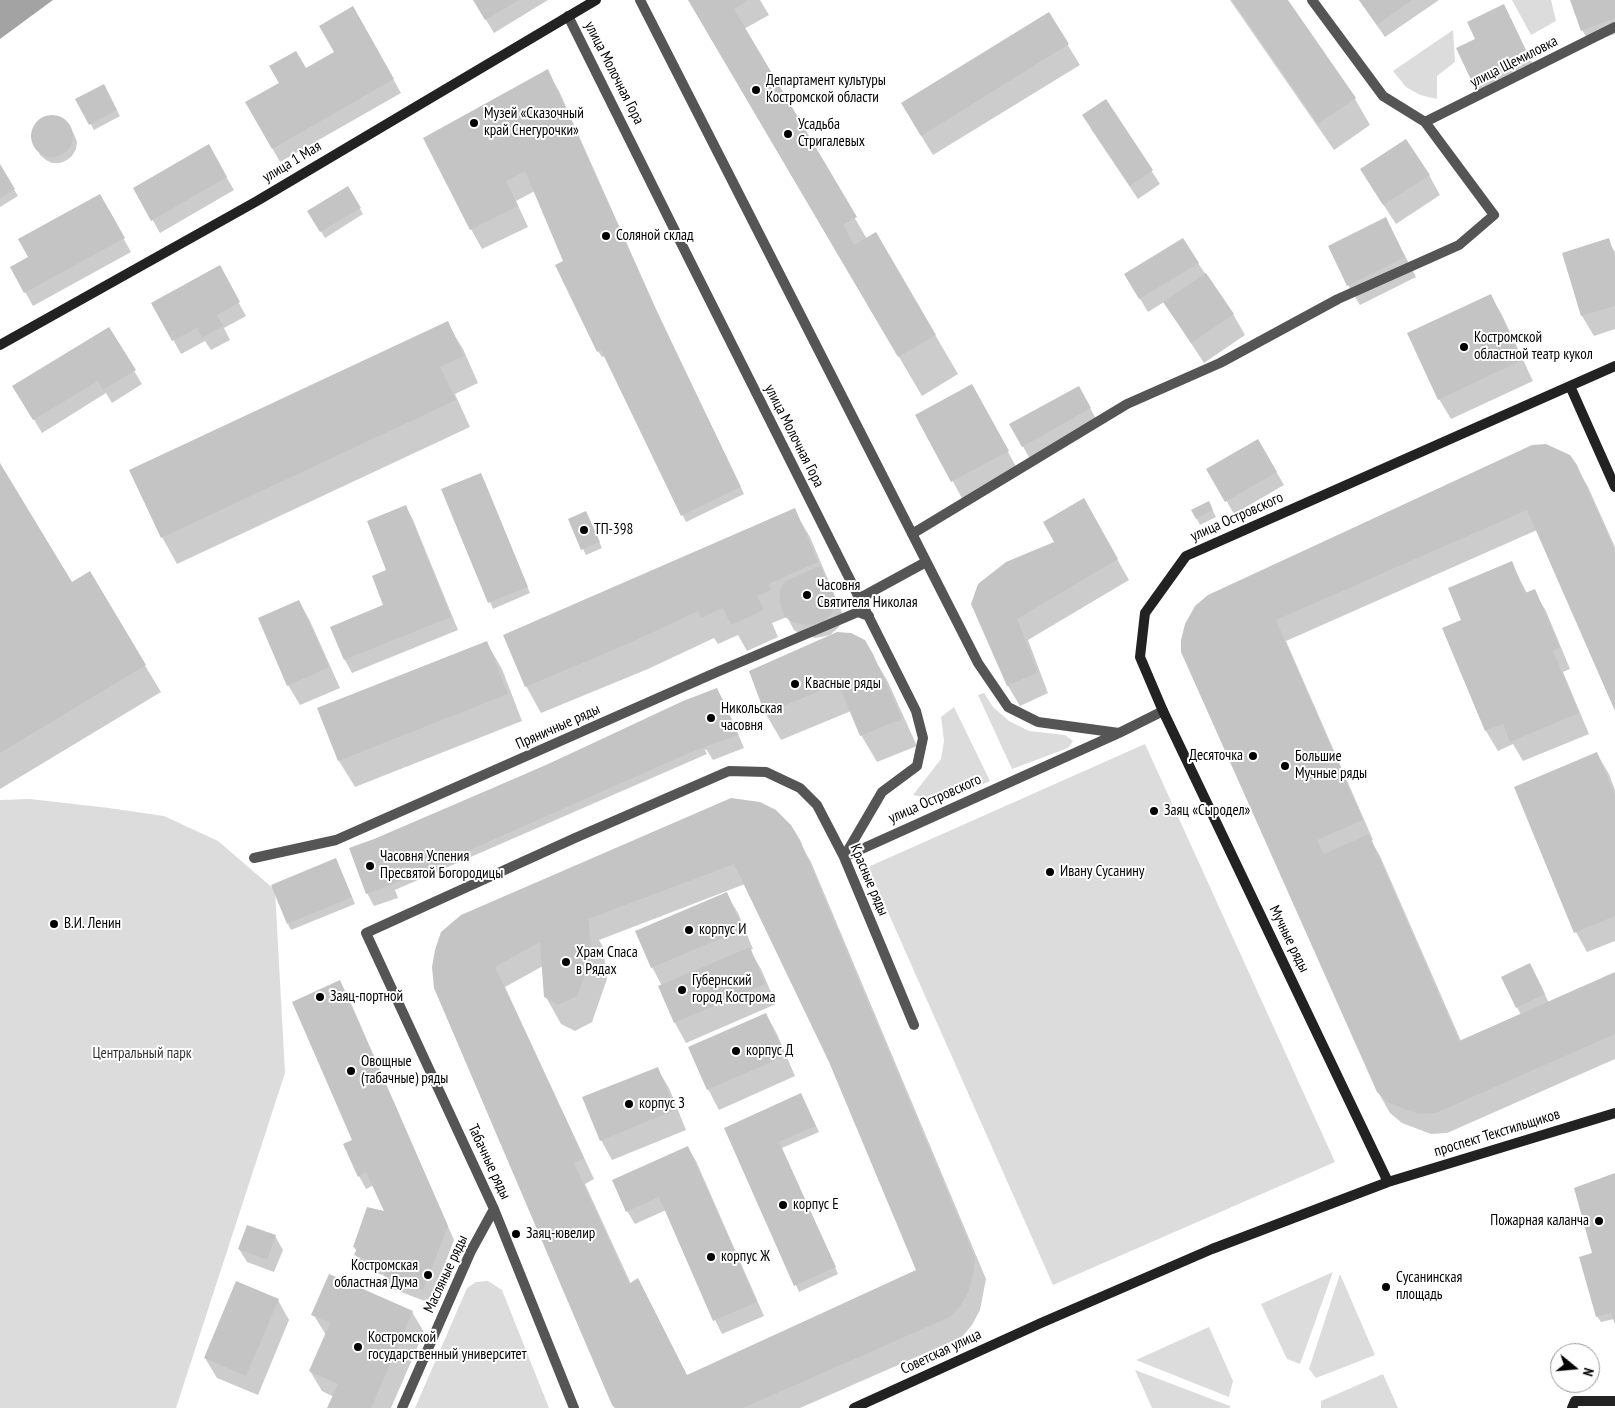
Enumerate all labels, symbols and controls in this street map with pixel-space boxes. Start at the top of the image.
street label: улица Молочная Гора [580,19,648,127]
street label: улица Щемиловка [1467,32,1561,92]
place label: Департамент культуры Костромской области [766,72,886,107]
marker: Департамент культуры Костромской области [750,84,762,96]
place label: Музей «Сказочный край Снегурочки» [484,105,584,140]
place label: Усадьба Стригалевых [798,116,865,151]
marker: Музей «Сказочный край Снегурочки» [468,117,480,129]
marker: Усадьба Стригалевых [782,128,794,140]
street label: улица 1 Мая [259,137,325,187]
place label: Соляной склад [616,227,694,245]
marker: Соляной склад [600,230,612,242]
place label: Костромской областной театр кукол [1474,329,1593,364]
marker: Костромской областной театр кукол [1458,341,1470,353]
street label: улица Молочная Гора [760,382,828,490]
street label: улица Островского [1188,489,1286,545]
place label: ТП-398 [594,521,633,539]
marker: ТП-398 [578,524,590,536]
place label: Часовня Святителя Николая [817,577,917,612]
marker: Часовня Святителя Николая [801,589,813,601]
place label: Квасные ряды [805,675,881,693]
marker: Квасные ряды [789,678,801,690]
street label: Пряничные ряды [513,700,603,754]
place label: Никольская часовня [721,700,782,735]
marker: Никольская часовня [705,712,717,724]
place label: Десяточка [1189,747,1243,765]
place label: Большие Мучные ряды [1295,748,1367,783]
marker: Десяточка [1247,750,1259,762]
marker: Большие Мучные ряды [1279,760,1291,772]
street label: улица Островского [886,771,984,827]
place label: Заяц «Сыродел» [1164,802,1250,820]
marker: Заяц «Сыродел» [1148,805,1160,817]
street label: Красные ряды [846,841,892,919]
place label: Часовня Успения Пресвятой Богородицы [380,848,503,883]
marker: Часовня Успения Пресвятой Богородицы [364,860,376,872]
place label: Ивану Сусанину [1060,863,1144,881]
marker: Ивану Сусанину [1044,866,1056,878]
street label: Мучные ряды [1265,903,1313,975]
place label: В.И. Ленин [64,915,121,933]
marker: В.И. Ленин [48,918,60,930]
place label: корпус И [699,921,746,939]
marker: корпус И [683,924,695,936]
place label: Храм Спаса в Рядах [576,944,638,979]
marker: Храм Спаса в Рядах [560,956,572,968]
place label: Губернский город Кострома [692,972,775,1007]
marker: Губернский город Кострома [676,984,688,996]
place label: Заяц-портной [330,988,403,1006]
marker: Заяц-портной [314,991,326,1003]
place label: корпус Д [746,1042,793,1060]
park label: Центральный парк [93,1045,191,1063]
marker: корпус Д [730,1045,742,1057]
place label: Овощные (табачные) ряды [361,1053,448,1088]
marker: Овощные (табачные) ряды [345,1065,357,1077]
place label: корпус З [639,1095,685,1113]
marker: корпус З [623,1098,635,1110]
street label: проспект Текстильщиков [1432,1105,1562,1161]
street label: Табачные ряды [464,1122,514,1202]
place label: корпус Е [793,1196,839,1214]
marker: корпус Е [777,1199,789,1211]
place label: Пожарная каланча [1490,1212,1589,1230]
marker: Пожарная каланча [1593,1215,1605,1227]
place label: Заяц-ювелир [526,1225,595,1243]
marker: Заяц-ювелир [510,1228,522,1240]
street label: Масляные ряды [420,1232,472,1316]
place label: корпус Ж [721,1248,770,1266]
marker: корпус Ж [705,1251,717,1263]
place label: Костромская областная Дума [334,1257,418,1292]
marker: Костромская областная Дума [422,1269,434,1281]
place label: Сусанинская площадь [1396,1269,1462,1304]
marker: Сусанинская площадь [1380,1281,1392,1293]
street label: Советская улица [898,1326,984,1378]
place label: Костромской государственный университет [368,1329,527,1364]
marker: Костромской государственный университет [352,1341,364,1353]
north arrow [1550,1343,1600,1393]
text: N [1579,1366,1598,1378]

